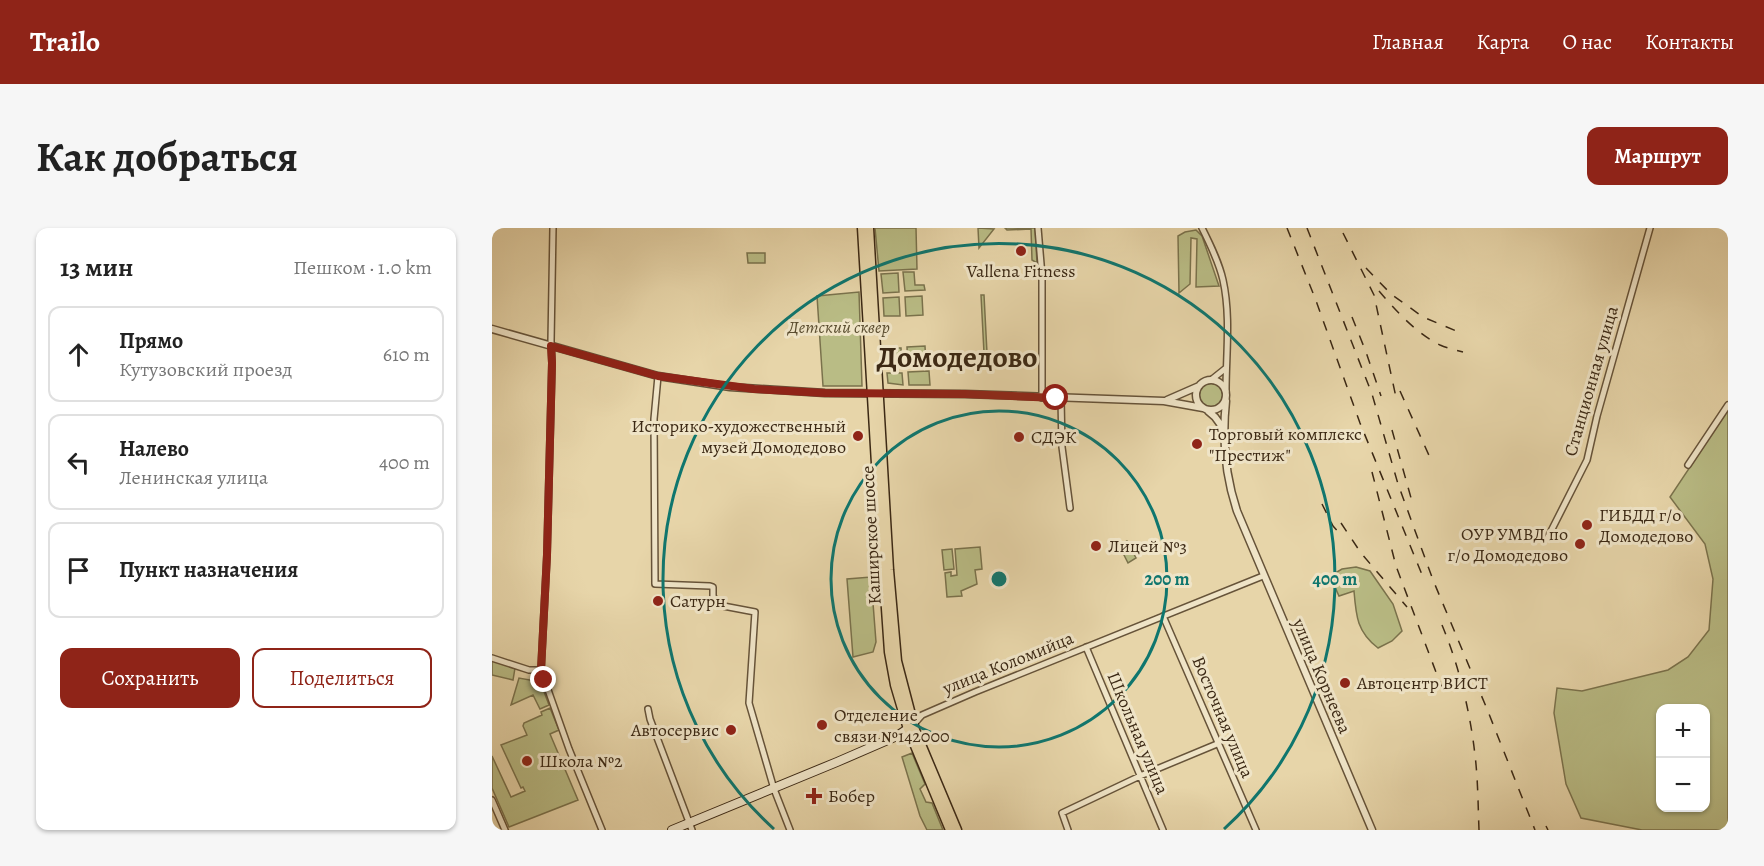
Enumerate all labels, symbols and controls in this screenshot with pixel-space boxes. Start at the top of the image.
text: Trailo [30,23,100,61]
text: Главная [1372,28,1444,56]
text: Карта [1477,28,1529,56]
text: О нас [1562,28,1612,56]
text: Контакты [1645,28,1734,56]
button: Маршрут [1587,127,1728,185]
text: Как добраться [36,128,298,185]
marker: Vallena Fitness [1014,244,1028,258]
text: 13 мин [60,250,133,285]
text: Пешком · 1.0 km [293,254,432,281]
place label: Vallena Fitness [966,259,1075,283]
street label: Станционная улица [1558,302,1624,459]
park label: Детский сквер [786,315,890,339]
text: Прямо [119,326,183,356]
district label: Домодедово [876,337,1038,377]
icon: ahead [62,338,95,371]
text: 610 m [383,341,430,368]
text: Кутузовский проезд [119,356,292,383]
route start [1042,384,1068,410]
place label: Историко-художественный музей Домодедово [631,414,846,459]
place label: Торговый комплекс "Престиж" [1209,422,1362,467]
place label: СДЭК [1031,425,1077,449]
marker: Историко-художественный музей Домодедово [851,429,865,443]
marker: СДЭК [1012,430,1026,444]
text: Налево [119,434,189,464]
marker: Торговый комплекс "Престиж" [1190,437,1204,451]
icon: left [62,446,95,479]
text: 400 m [379,449,430,476]
text: Ленинская улица [119,464,268,491]
street label: Каширское шоссе [855,465,887,605]
place label: ГИБДД г/о Домодедово [1599,503,1693,548]
marker: ГИБДД г/о Домодедово [1580,518,1594,532]
place label: ОУР УМВД по г/о Домодедово [1447,522,1568,567]
place label: Лицей №3 [1108,534,1187,558]
marker: ОУР УМВД по г/о Домодедово [1573,537,1587,551]
marker: Лицей №3 [1089,539,1103,553]
icon: arrive [62,554,95,587]
text: Пункт назначения [119,555,298,585]
text: 200 m [1144,567,1190,591]
text: 400 m [1313,567,1357,591]
centre of rings [989,569,1009,589]
place label: Сатурн [670,589,726,613]
marker: Сатурн [651,594,665,608]
street label: улица Корнеева [1287,614,1357,738]
street label: улица Коломийца [938,626,1078,701]
button: Сохранить [60,648,240,708]
button: Поделиться [252,648,432,708]
street label: Восточная улица [1187,652,1260,782]
route end [530,666,556,692]
street label: Школьная улица [1101,668,1175,799]
place label: Автоцентр ВИСТ [1356,671,1488,695]
marker: Автоцентр ВИСТ [1338,676,1352,690]
place label: Отделение связи №142000 [834,703,950,748]
map controls [1656,704,1710,812]
button: + [1656,704,1710,758]
place label: Автосервис [630,718,719,742]
marker: Отделение связи №142000 [815,718,829,732]
marker: Автосервис [724,723,738,737]
place label: Школа №2 [539,749,623,773]
marker: Школа №2 [520,754,534,768]
button: − [1656,758,1710,812]
place label: Бобер [828,784,875,808]
marker: Бобер [805,787,823,805]

